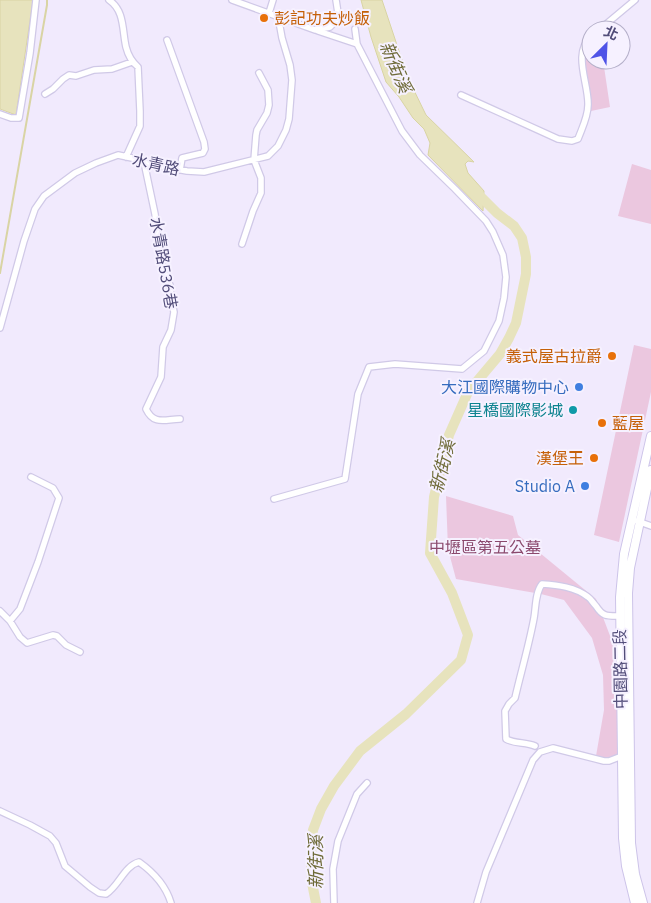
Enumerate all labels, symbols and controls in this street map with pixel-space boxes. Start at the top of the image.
place label: 彭記功夫炒飯 [274,8,370,28]
marker: 彭記功夫炒飯 [258,12,270,24]
north arrow [581,20,631,70]
text: 北 [601,22,621,44]
water label: 新街溪 [375,38,418,99]
street label: 水青路 [130,149,182,179]
street label: 水青路536巷 [146,216,182,310]
place label: 義式屋古拉爵 [506,346,602,366]
marker: 義式屋古拉爵 [606,350,618,362]
place label: 大江國際購物中心 [441,377,569,397]
marker: 大江國際購物中心 [573,381,585,393]
place label: 星橋國際影城 [467,400,563,420]
marker: 星橋國際影城 [567,404,579,416]
place label: 藍屋 [612,413,644,433]
marker: 藍屋 [596,417,608,429]
water label: 新街溪 [424,434,460,495]
place label: 漢堡王 [536,448,584,468]
marker: 漢堡王 [588,452,600,464]
place label: Studio A [515,476,575,496]
marker: Studio A [579,480,591,492]
park label: 中壢區第五公墓 [429,537,541,557]
street label: 中園路二段 [609,629,631,709]
water label: 新街溪 [304,832,327,889]

